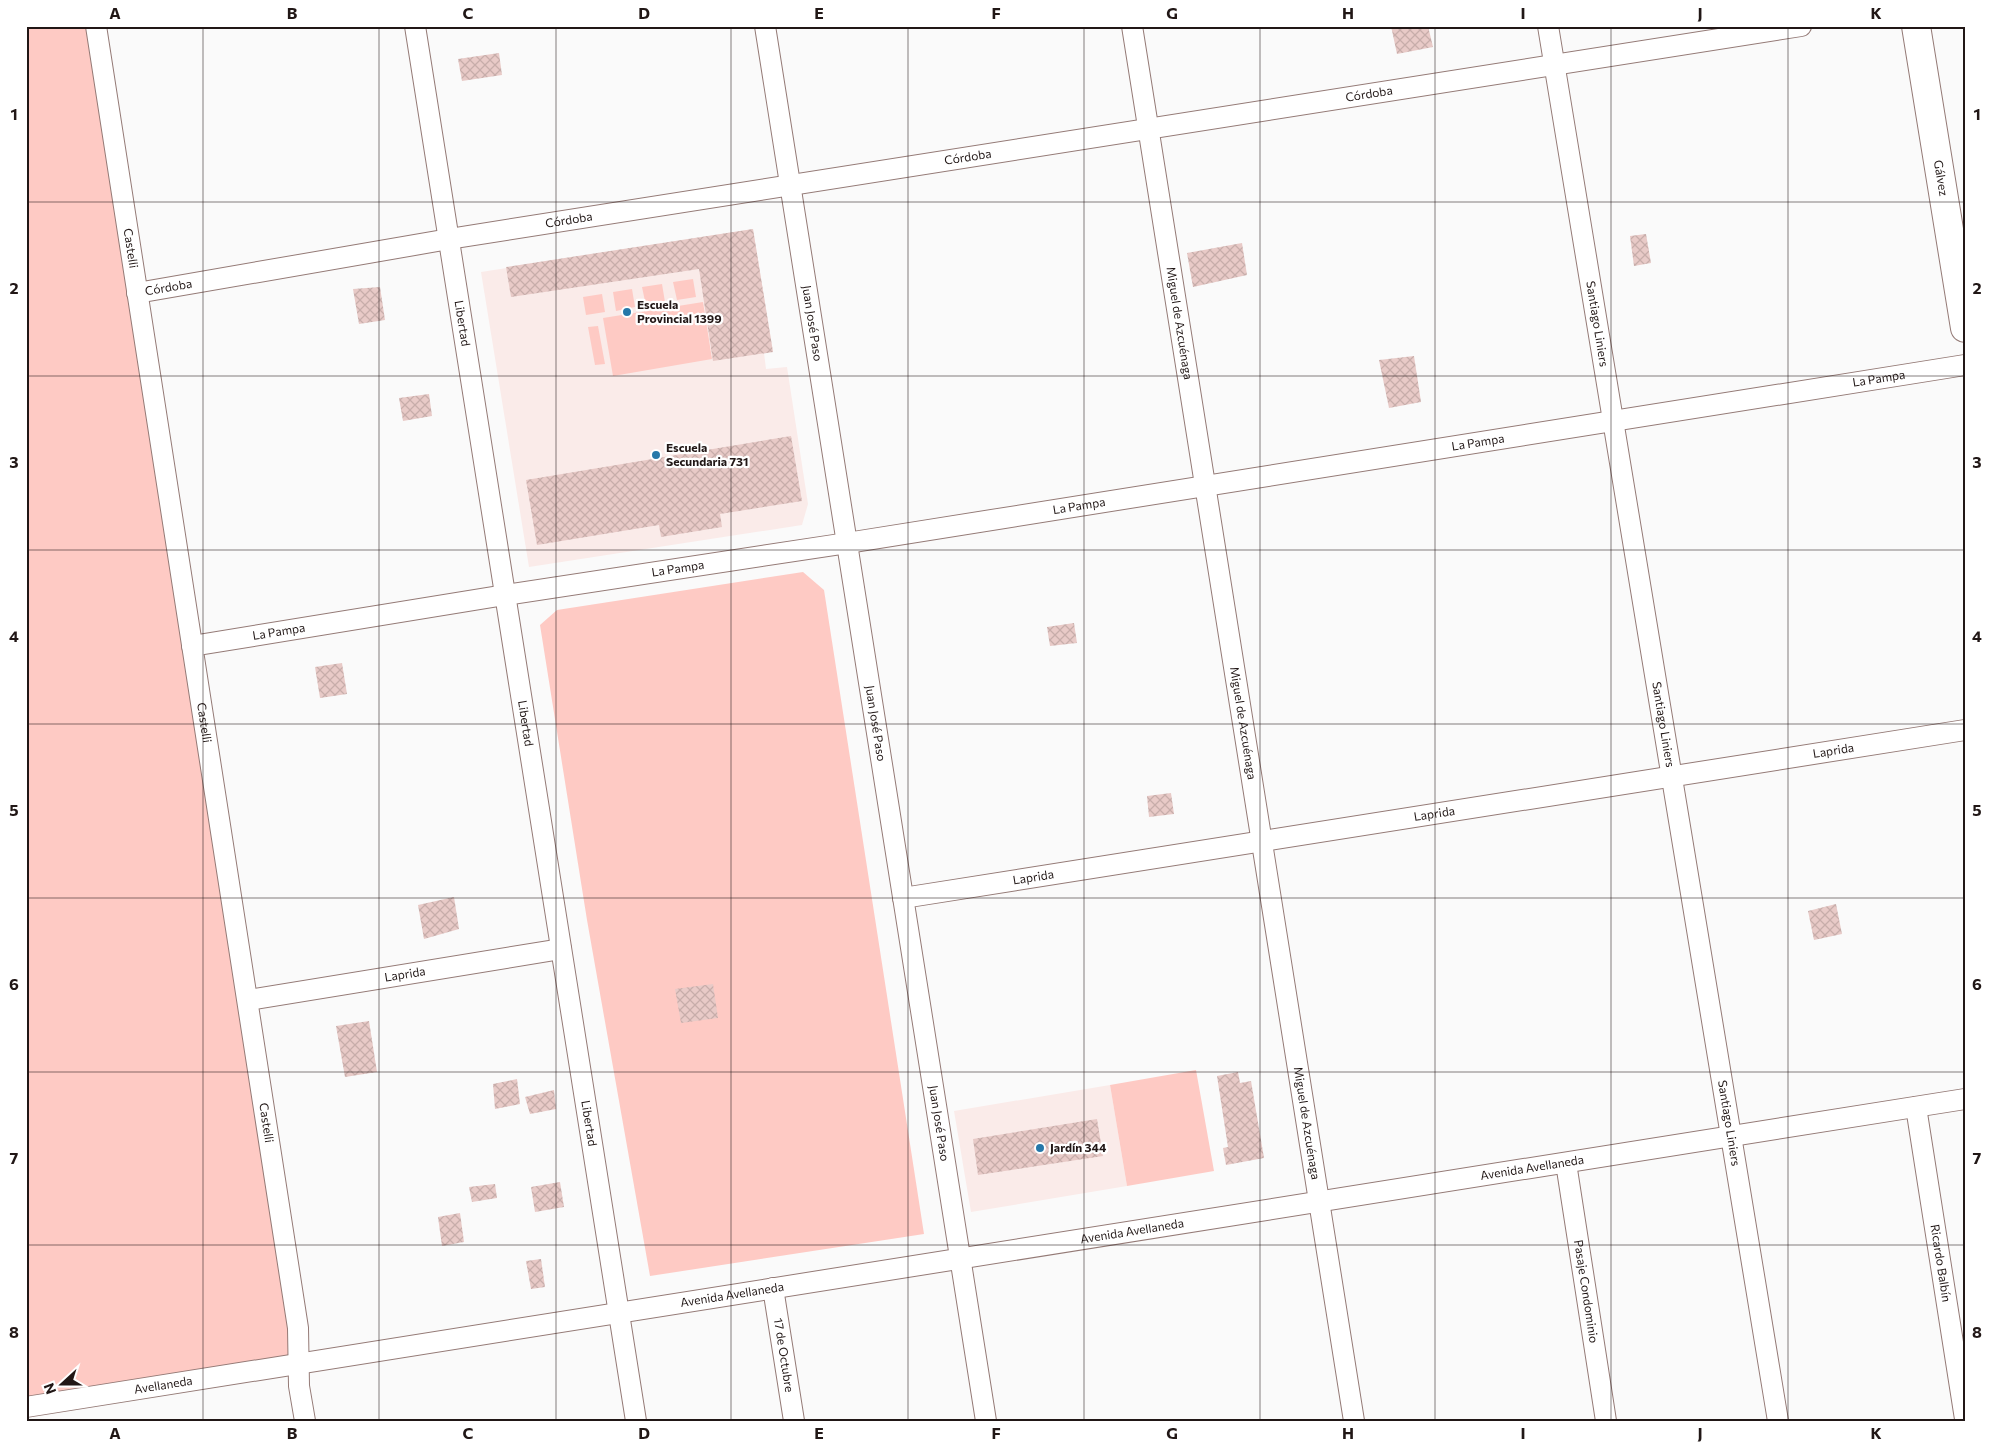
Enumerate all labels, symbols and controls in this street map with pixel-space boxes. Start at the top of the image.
text: A [109,3,121,22]
text: B [287,3,298,22]
text: C [463,3,474,22]
text: D [638,3,650,22]
text: E [814,3,824,22]
text: F [991,3,1001,22]
text: G [1166,3,1178,22]
text: H [1342,3,1354,22]
text: I [1520,3,1526,22]
text: J [1697,3,1703,22]
text: K [1870,3,1882,22]
street label: Córdoba [1344,82,1393,104]
text: 1 [10,104,18,123]
text: 1 [1973,104,1981,123]
street label: Córdoba [943,146,992,167]
street label: Gálvez [1932,159,1951,197]
street label: Córdoba [544,209,593,230]
street label: Castelli [121,227,141,269]
street label: Miguel de Azcuénaga [1164,266,1196,381]
street label: Córdoba [144,276,193,298]
text: 2 [9,278,19,297]
text: 2 [1972,278,1982,297]
street label: Santiago Liniers [1584,280,1612,368]
street label: Juan José Paso [799,284,826,362]
place label: Escuela Provincial 1399 [637,297,722,325]
street label: Libertad [453,299,474,347]
marker: Escuela Provincial 1399 [621,306,633,318]
street label: La Pampa [1851,367,1906,389]
street label: La Pampa [1450,430,1505,453]
place label: Escuela Secundaria 731 [666,440,748,468]
marker: Escuela Secundaria 731 [650,449,662,461]
text: 3 [9,452,19,471]
text: 3 [1972,452,1982,471]
street label: La Pampa [1052,494,1106,516]
street label: La Pampa [650,557,705,579]
street label: La Pampa [251,620,306,642]
text: 4 [9,626,19,645]
text: 4 [1972,626,1982,645]
street label: Miguel de Azcuénaga [1228,666,1260,781]
street label: Santiago Liniers [1650,680,1678,768]
street label: Juan José Paso [863,684,889,762]
street label: Libertad [516,699,537,747]
street label: Castelli [195,701,215,744]
street label: Laprida [1812,740,1855,760]
text: 5 [9,800,19,819]
text: 5 [1972,800,1982,819]
street label: Laprida [1413,803,1456,823]
street label: Laprida [1012,866,1055,887]
street label: Laprida [383,963,426,984]
text: 6 [9,974,19,993]
text: 6 [1972,974,1982,993]
street label: Miguel de Azcuénaga [1292,1066,1323,1181]
street label: Santiago Liniers [1716,1079,1744,1167]
street label: Juan José Paso [926,1084,953,1162]
street label: Libertad [579,1099,600,1147]
street label: Castelli [257,1102,277,1144]
place label: Jardín 344 [1050,1140,1107,1155]
marker: Jardín 344 [1034,1142,1046,1154]
text: 7 [10,1148,19,1167]
text: 7 [1973,1148,1982,1167]
street label: Avenida Avellaneda [1479,1152,1585,1182]
street label: Avenida Avellaneda [1079,1215,1185,1245]
street label: Ricardo Balbín [1928,1223,1955,1303]
street label: Pasaje Condominio [1572,1239,1602,1344]
street label: Avenida Avellaneda [679,1279,785,1309]
street label: 17 de Octubre [772,1317,797,1393]
text: 8 [9,1322,19,1341]
text: 8 [1972,1322,1982,1341]
north arrow [38,1360,88,1410]
street label: Avellaneda [133,1373,193,1396]
text: N [40,1381,59,1397]
text: A [109,1423,121,1442]
text: B [287,1423,298,1442]
text: C [463,1423,474,1442]
text: D [638,1423,650,1442]
text: E [814,1423,824,1442]
text: F [991,1423,1001,1442]
text: G [1166,1423,1178,1442]
text: H [1342,1423,1354,1442]
text: I [1520,1423,1526,1442]
text: J [1697,1423,1703,1442]
text: K [1870,1423,1882,1442]

